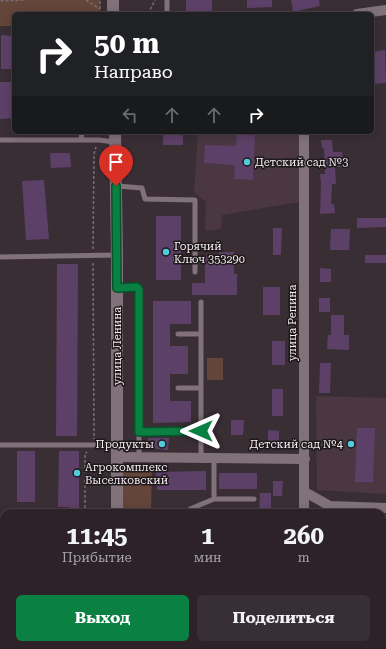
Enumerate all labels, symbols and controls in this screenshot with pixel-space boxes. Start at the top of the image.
text: 50 m [94,27,159,60]
icon: right [28,28,80,80]
text: Направо [94,61,173,82]
icon: left [119,104,141,126]
icon: ahead [161,104,183,126]
icon: ahead [203,104,225,126]
icon: right [245,104,267,126]
pin [99,145,133,186]
icon: arrive [105,151,127,173]
place label: Детский сад №3 [255,156,348,169]
marker: Детский сад №3 [242,157,252,167]
place label: Горячий Ключ 353290 [174,240,245,266]
marker: Горячий Ключ 353290 [161,247,171,257]
street label: улица Репина [286,285,299,361]
street label: улица Ленина [111,307,124,385]
position arrow [180,410,222,452]
place label: Продукты [96,438,154,451]
place label: Детский сад №4 [250,438,344,451]
marker: Продукты [157,439,167,449]
marker: Детский сад №4 [346,439,356,449]
place label: Агрокомплекс Выселковский [85,461,168,487]
marker: Агрокомплекс Выселковский [72,468,82,478]
text: 11:45 [66,522,128,550]
text: 1 [201,522,214,550]
text: 260 [284,522,324,550]
text: Прибытие [62,550,132,565]
text: мин [194,550,222,565]
text: m [298,550,310,565]
button: Выход [16,595,189,641]
button: Поделиться [197,595,370,641]

